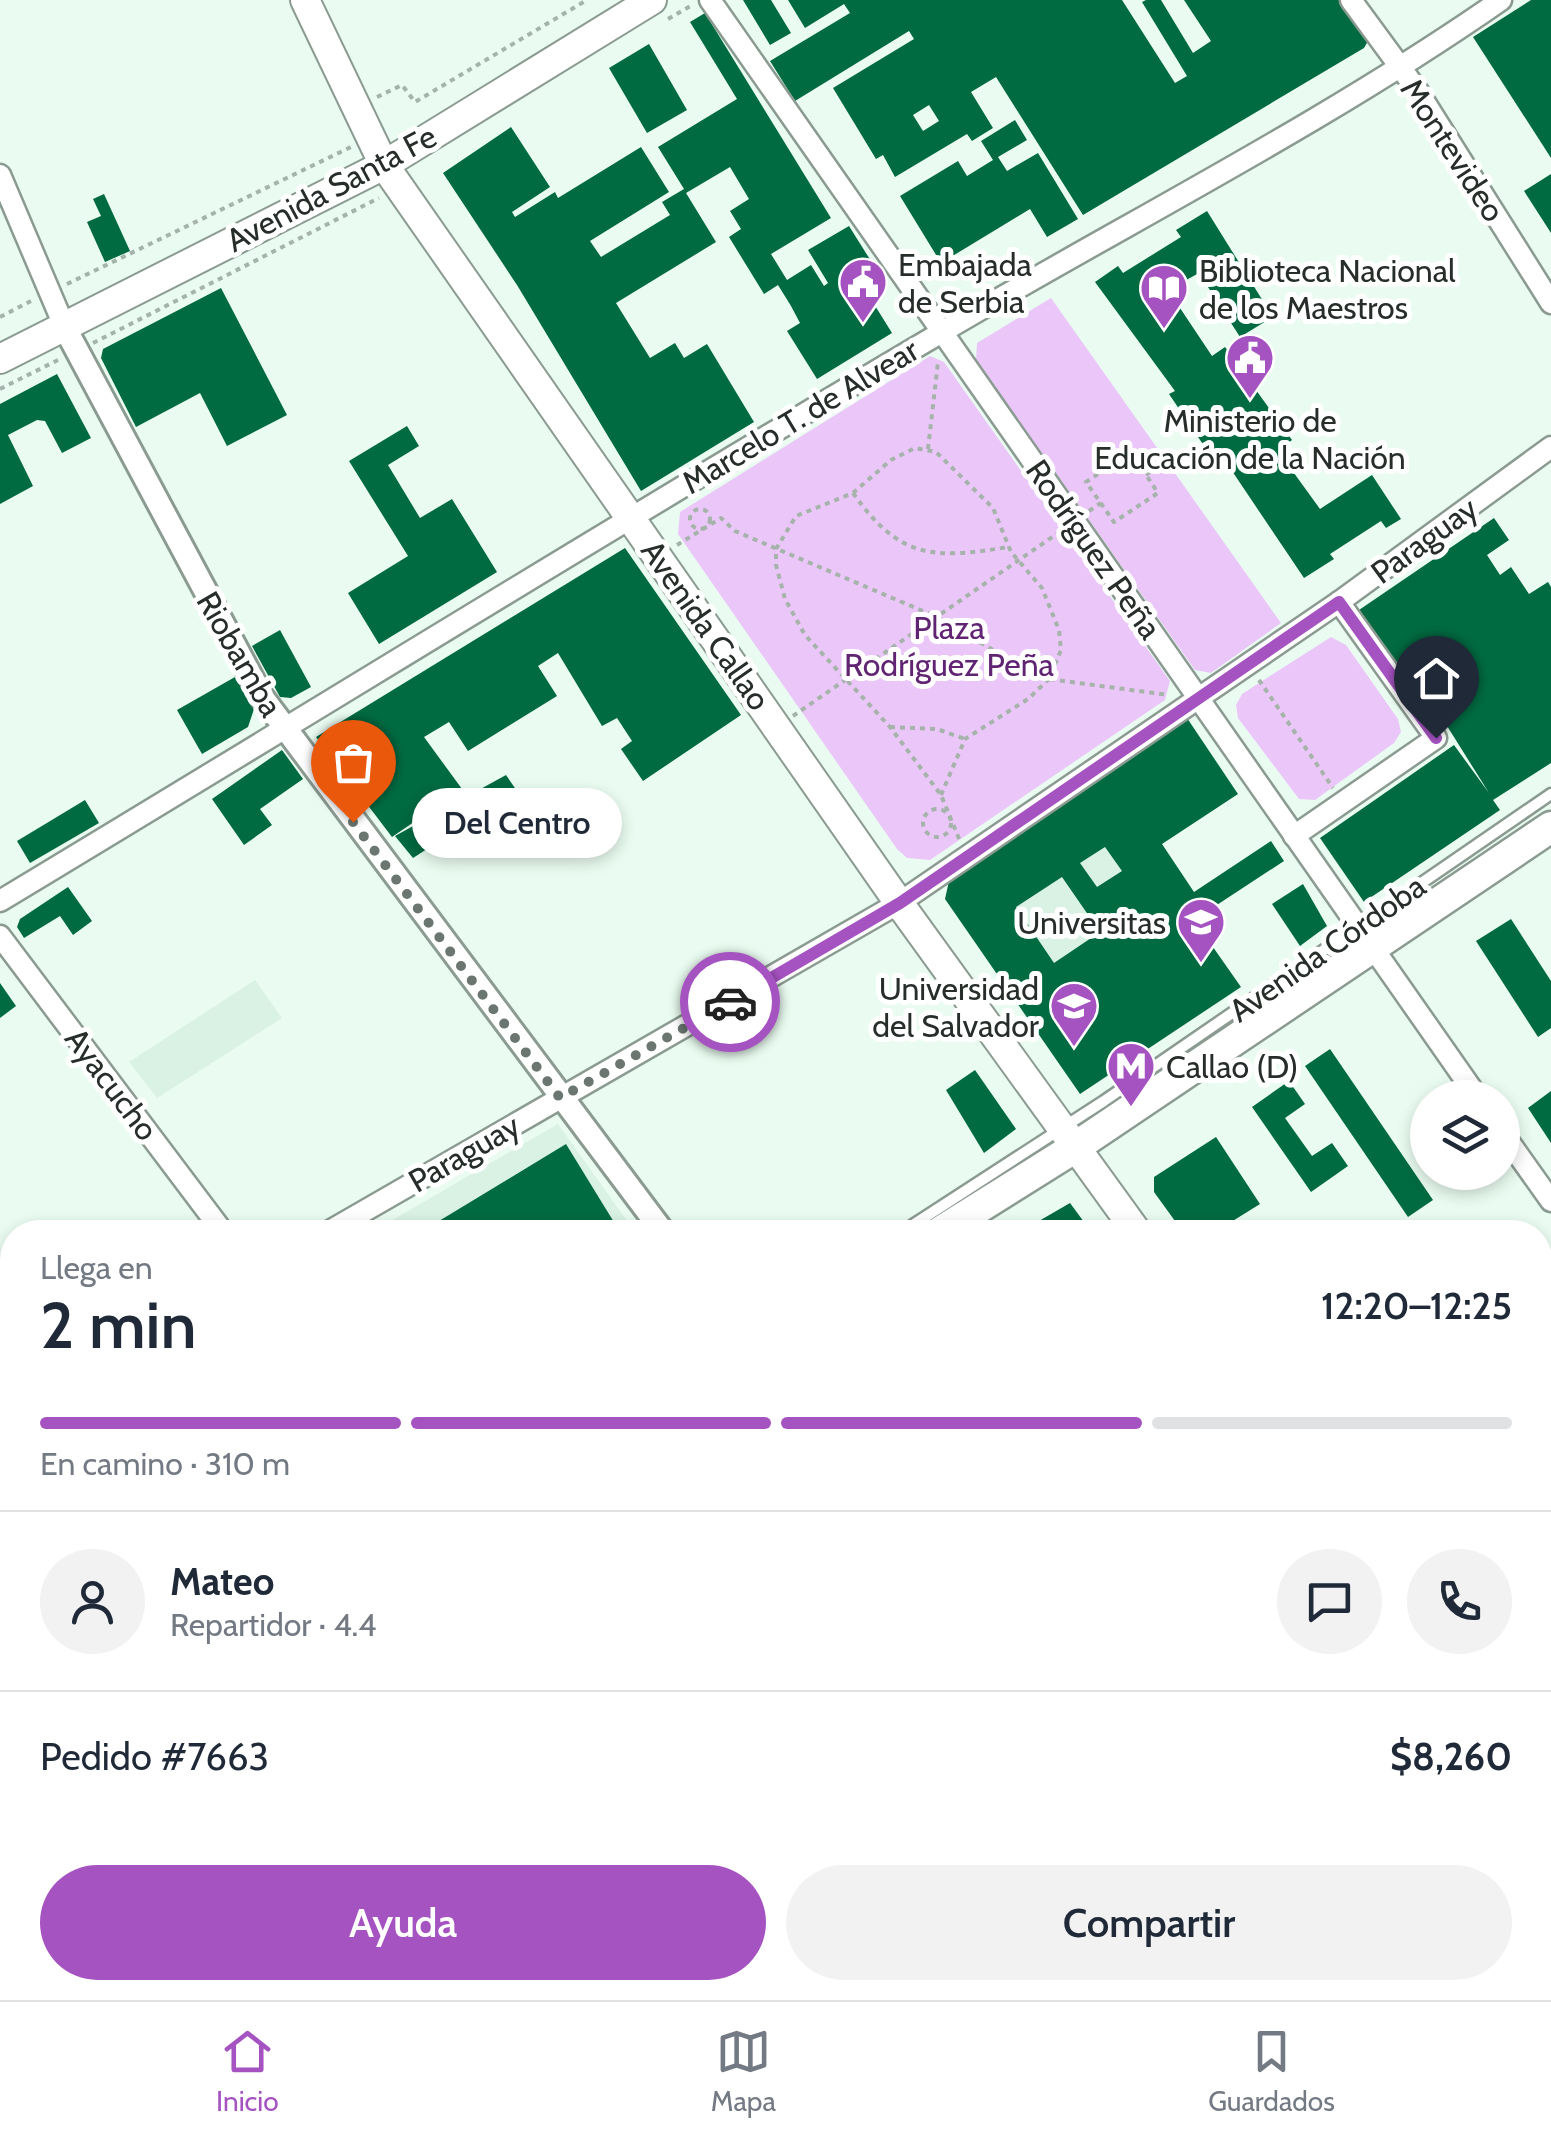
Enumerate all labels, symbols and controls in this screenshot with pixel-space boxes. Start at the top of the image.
street label: Montevideo [1393,71,1513,229]
street label: Avenida Santa Fe [219,116,443,260]
place label: Embajada de Serbia [898,245,1033,321]
place label: Biblioteca Nacional de los Maestros [1199,251,1456,327]
public building icon: Embajada de Serbia [837,256,889,324]
library icon: Biblioteca Nacional de los Maestros [1138,262,1190,330]
street label: Marcelo T. de Alvear [675,330,926,502]
public building icon: Ministerio de Educación de la Nación [1224,332,1276,400]
place label: Ministerio de Educación de la Nación [1094,401,1406,477]
street label: Rodríguez Peña [1018,452,1171,647]
street label: Paraguay [1363,488,1485,592]
street label: Avenida Callao [633,532,779,718]
street label: Riobamba [189,585,292,724]
park label: Plaza Rodríguez Peña [844,608,1055,684]
pin [1394,636,1479,739]
icon: home [1409,651,1464,706]
pin [311,720,396,823]
icon: bag [326,735,381,790]
callout: Del Centro [413,787,623,857]
text: Del Centro [444,803,590,842]
street label: Avenida Córdoba [1221,866,1433,1030]
school or university icon: Universitas [1175,896,1227,964]
place label: Universitas [1017,903,1166,942]
courier [680,952,780,1052]
place label: Universidad del Salvador [872,969,1040,1045]
icon: car [703,975,758,1030]
school or university icon: Universidad del Salvador [1048,980,1100,1048]
street label: Ayacucho [57,1020,167,1148]
metro station icon: Callao (D) [1105,1040,1157,1108]
place label: Callao (D) [1166,1047,1298,1086]
map controls [1410,1080,1520,1190]
button: layers [1410,1080,1520,1190]
street label: Paraguay [401,1106,527,1200]
text: Llega en [40,1248,153,1287]
text: 12:20–12:25 [1321,1282,1512,1329]
text: 2 min [40,1285,197,1364]
text: En camino · 310 m [40,1444,290,1483]
button: person [40,1549,145,1654]
button: chat [1277,1549,1382,1654]
button: phone [1407,1549,1512,1654]
text: Mateo [170,1558,274,1605]
text: Repartidor · 4.4 [170,1605,377,1644]
text: Pedido #7663 [40,1733,269,1780]
text: $8,260 [1390,1733,1512,1780]
button: Ayuda [40,1865,766,1980]
button: Compartir [786,1865,1512,1980]
tab: Inicio [216,2024,279,2118]
tab: Mapa [711,2024,776,2118]
tab: Guardados [1208,2024,1335,2118]

